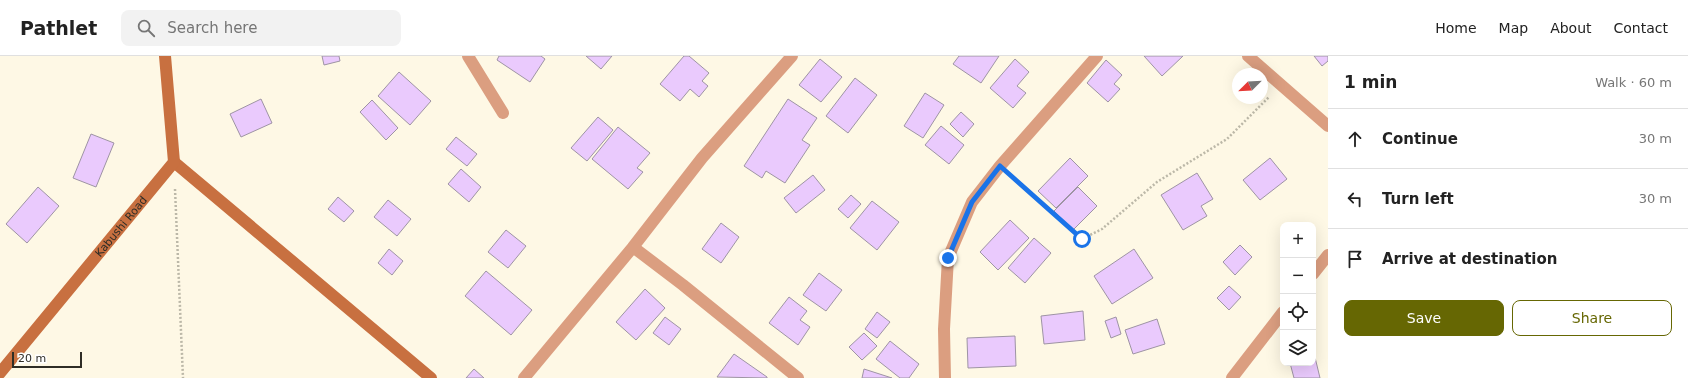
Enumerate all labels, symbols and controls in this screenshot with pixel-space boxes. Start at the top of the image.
search box [121,10,401,46]
text: Pathlet [20,17,97,39]
icon: search [135,17,157,39]
text: Search here [167,19,257,37]
text: Home [1435,20,1477,36]
text: Map [1499,20,1528,36]
text: About [1550,20,1592,36]
text: Contact [1614,20,1668,36]
north arrow [1232,68,1268,104]
text: 1 min [1344,72,1397,92]
text: Walk · 60 m [1595,75,1672,90]
icon: ahead [1344,128,1366,150]
text: Continue [1382,130,1458,148]
text: 30 m [1639,131,1672,146]
icon: left [1344,188,1366,210]
text: Turn left [1382,190,1454,208]
text: 30 m [1639,191,1672,206]
street label: Kabushi Road [93,194,150,260]
map controls [1280,222,1316,366]
button: + [1280,222,1316,258]
route start [1073,230,1091,248]
icon: arrive [1344,248,1366,270]
route end [939,249,957,267]
text: Arrive at destination [1382,250,1557,268]
button: − [1280,258,1316,294]
button: locate [1280,294,1316,330]
button: Save [1344,300,1504,336]
button: Share [1512,300,1672,336]
button: layers [1280,330,1316,366]
scale bar [12,350,82,369]
text: 20 m [18,352,46,365]

